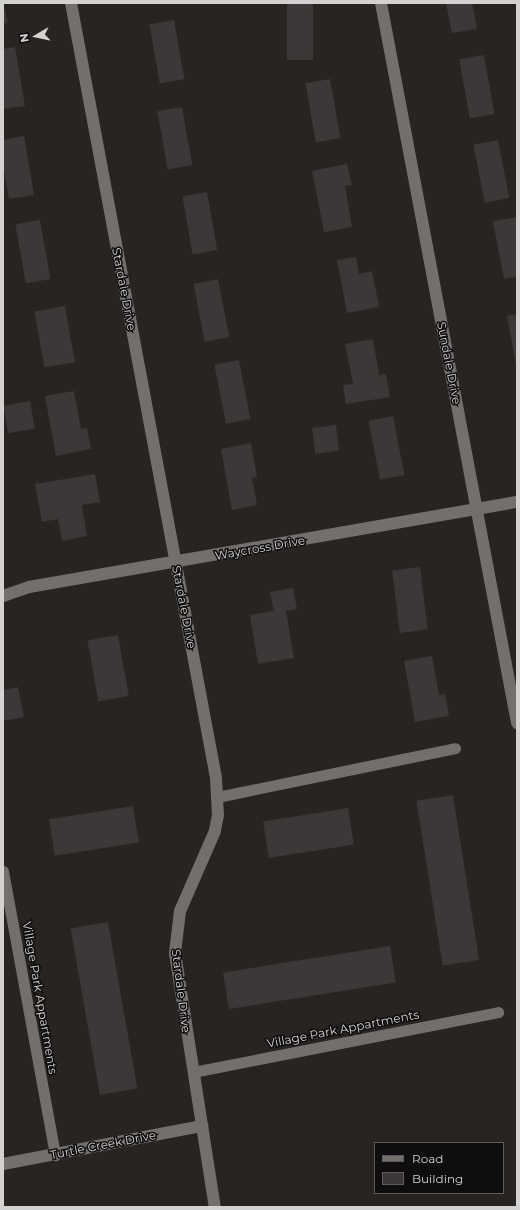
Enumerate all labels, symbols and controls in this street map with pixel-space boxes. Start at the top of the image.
north arrow [16,16,56,56]
text: N [17,32,32,43]
street label: Stardale Drive [109,246,139,332]
street label: Sundale Drive [434,320,464,406]
street label: Waycross Drive [214,533,306,563]
street label: Stardale Drive [169,564,199,650]
street label: Village Park Appartments [19,921,61,1075]
street label: Stardale Drive [169,948,193,1034]
street label: Village Park Appartments [266,1007,420,1051]
street label: Turtle Creek Drive [49,1128,157,1162]
legend [374,1142,504,1194]
text: Road [412,1151,443,1166]
text: Building [412,1171,463,1186]

